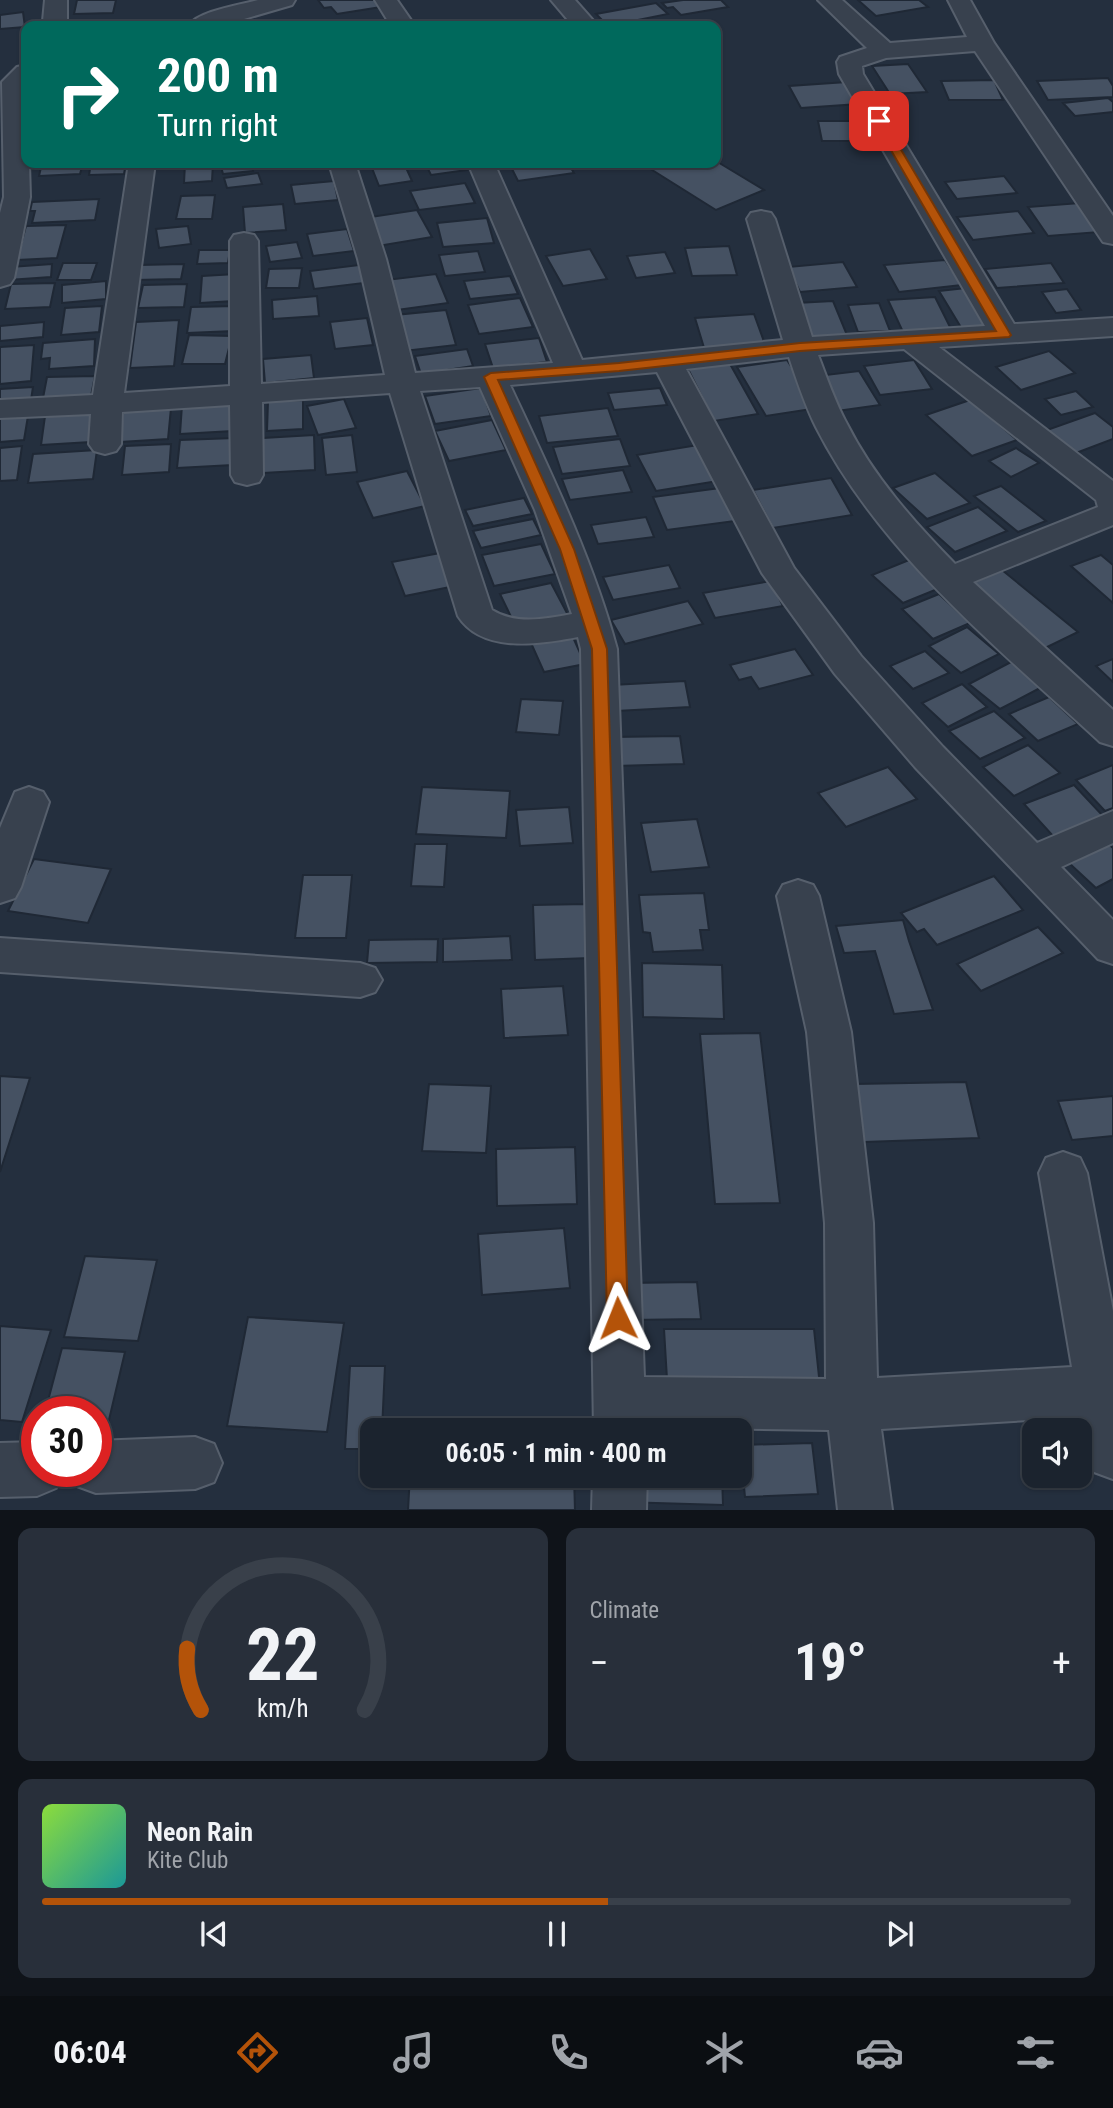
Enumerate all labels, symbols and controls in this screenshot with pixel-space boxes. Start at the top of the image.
text: 200 m [157,47,279,104]
icon: right [42,49,133,140]
pin [849,91,909,151]
icon: arrive [860,102,898,140]
text: Turn right [157,106,278,144]
position arrow [581,1281,655,1355]
speed limit sign: 30 [21,1396,112,1487]
map controls [1022,1418,1092,1488]
button: sound [1022,1418,1092,1488]
text: 06:05 · 1 min · 400 m [446,1438,666,1468]
text: Climate [590,1597,659,1624]
text: 22 [246,1613,320,1699]
text: 19° [794,1632,867,1693]
text: − [590,1641,609,1685]
text: + [1052,1641,1071,1685]
text: km/h [257,1694,308,1723]
text: Neon Rain [147,1817,253,1847]
text: Kite Club [147,1847,228,1874]
icon: previous [195,1915,233,1953]
icon: pause [538,1915,576,1953]
icon: next [881,1915,919,1953]
icon: directions [233,2028,282,2077]
icon: music [389,2028,438,2077]
icon: phone [544,2028,593,2077]
icon: climate [700,2028,749,2077]
icon: car [855,2028,904,2077]
icon: filters [1011,2028,1060,2077]
text: 06:04 [53,2033,127,2071]

